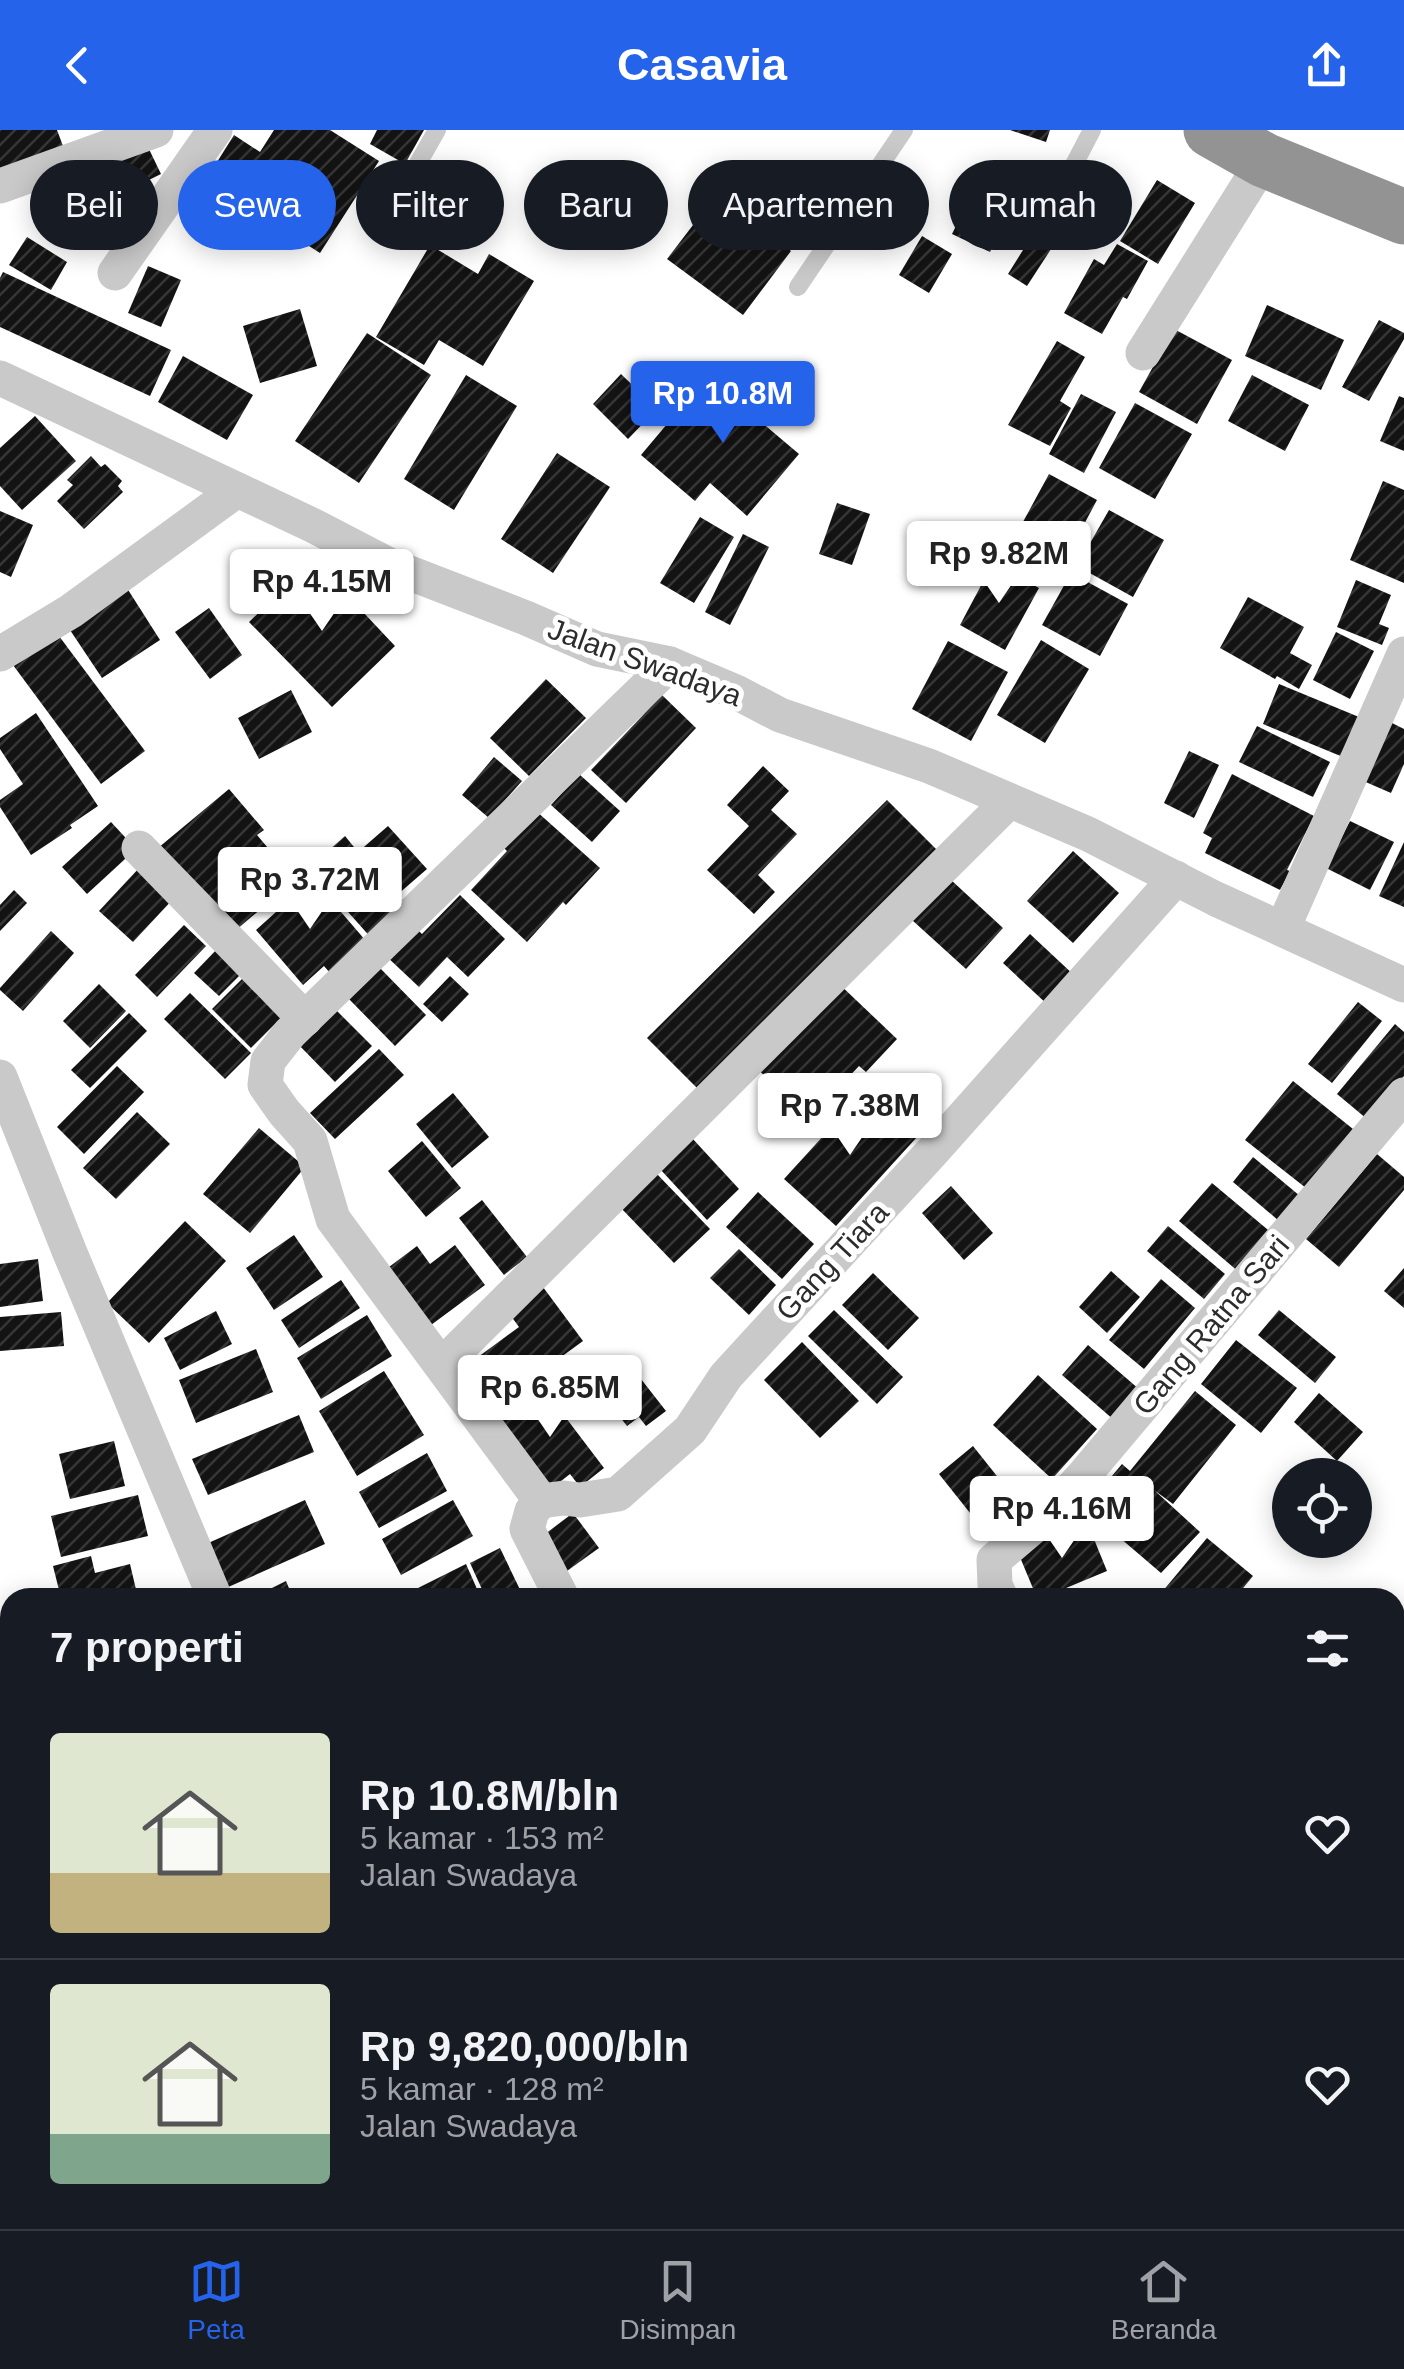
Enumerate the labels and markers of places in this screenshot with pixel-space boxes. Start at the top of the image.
pin: Rp 10.8M [620,361,826,446]
pin: Rp 9.82M [896,521,1102,606]
pin: Rp 4.15M [219,549,425,634]
pin: Rp 3.72M [207,847,413,932]
pin: Rp 7.38M [747,1073,953,1158]
pin: Rp 6.85M [447,1355,653,1440]
pin: Rp 4.16M [959,1476,1165,1561]

